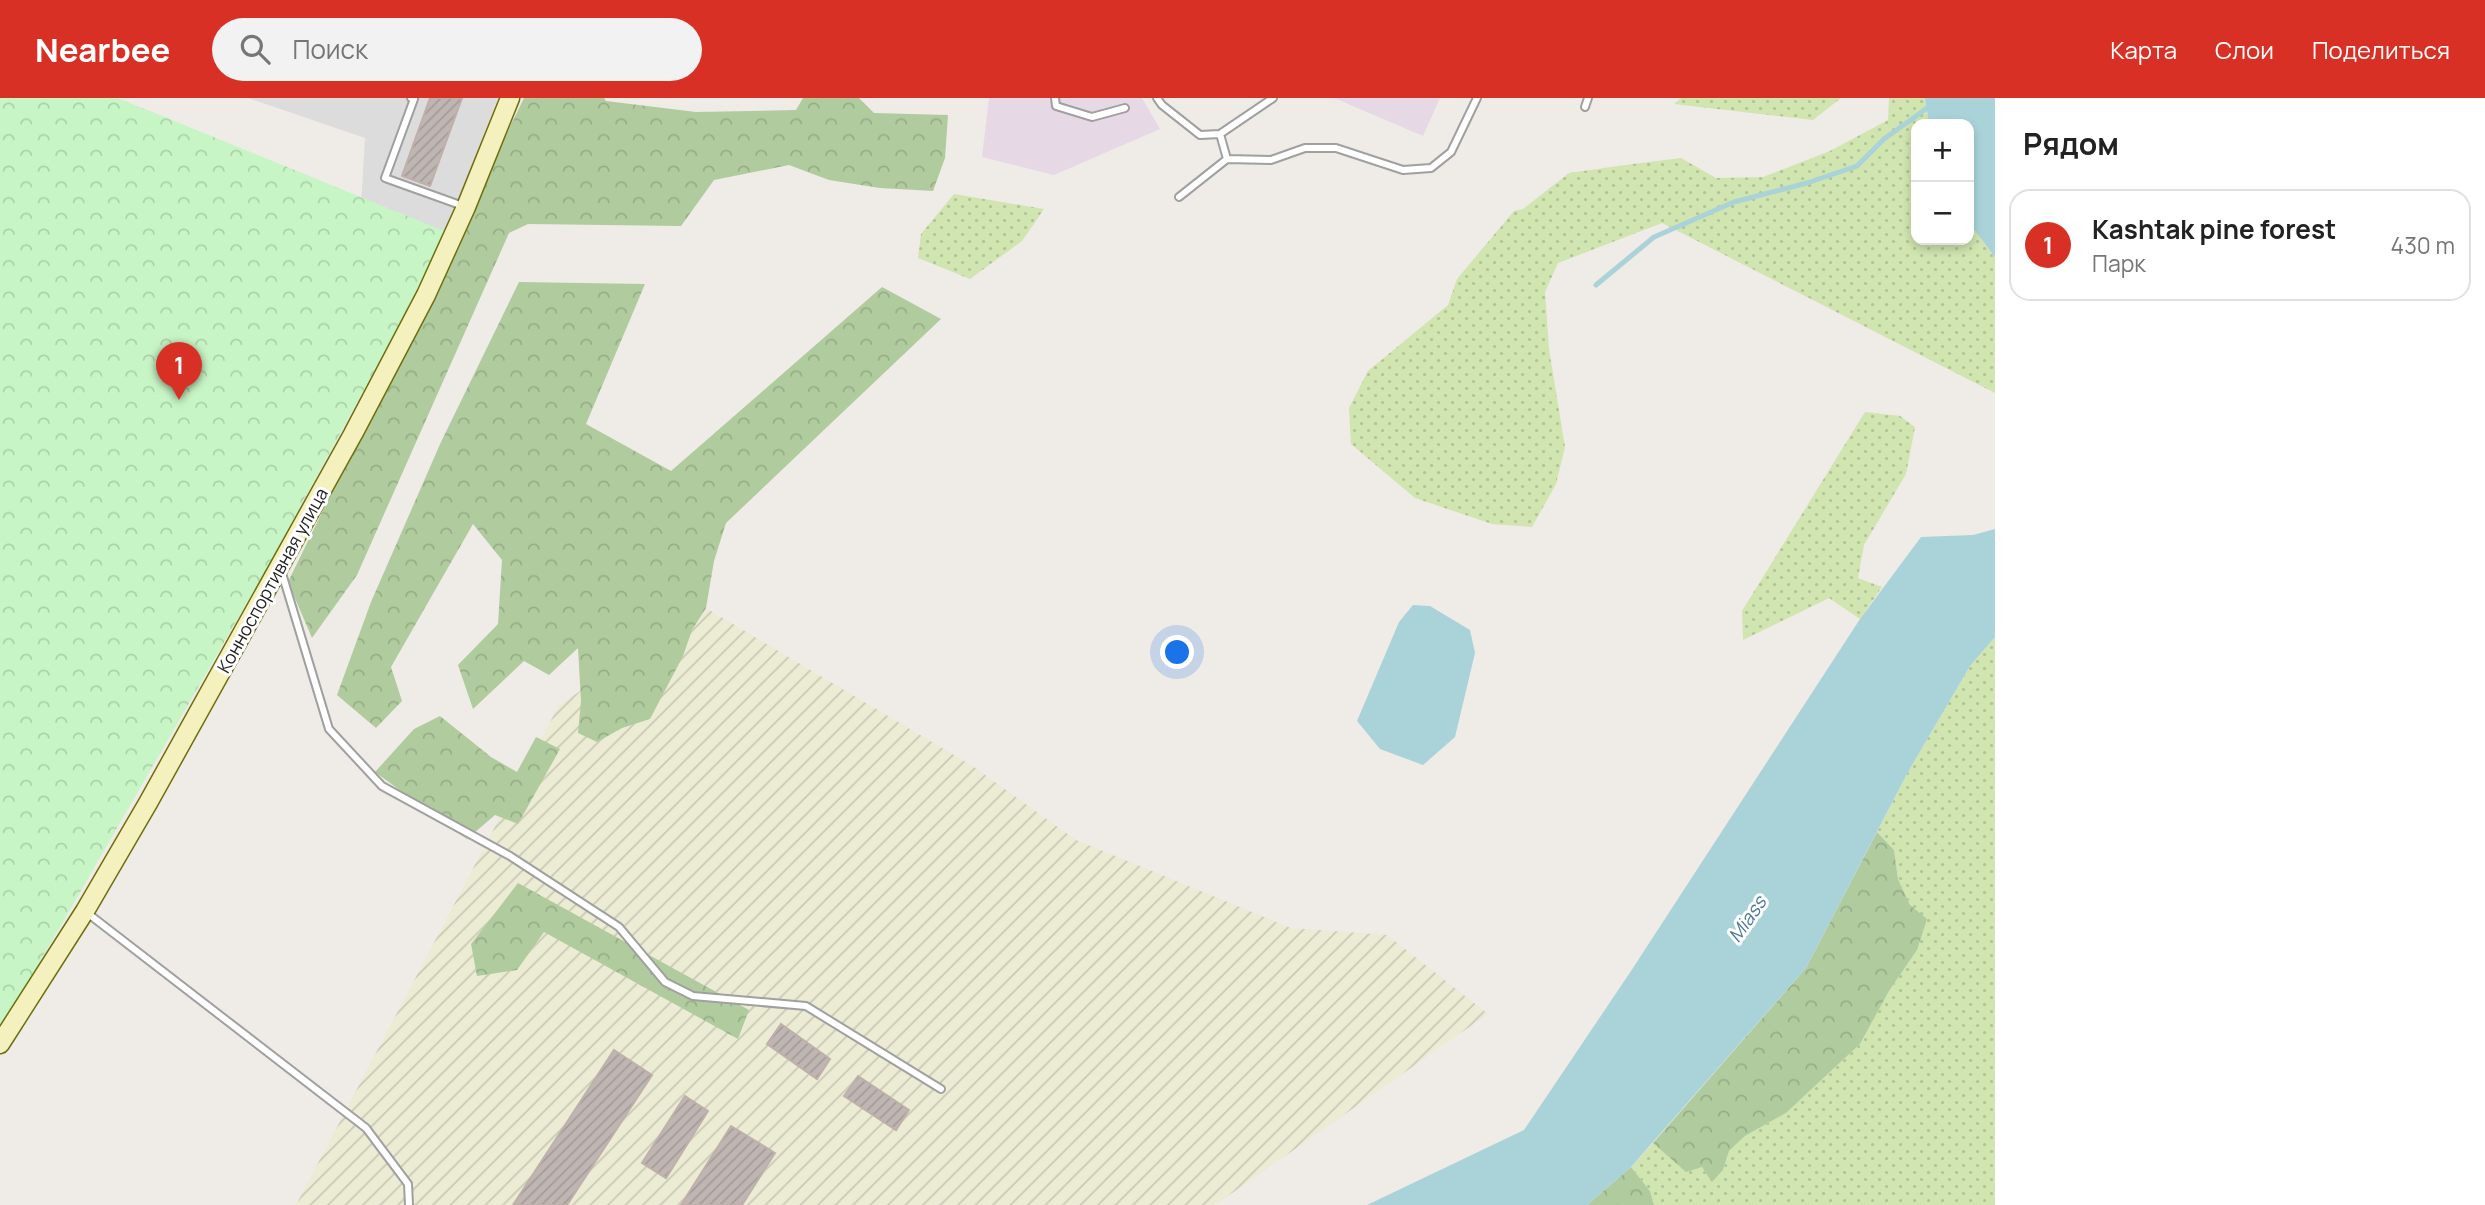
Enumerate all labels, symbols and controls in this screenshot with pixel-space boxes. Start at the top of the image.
search box [212,18,702,81]
text: Nearbee [35,27,170,72]
icon: search [236,30,274,68]
text: Поиск [292,31,368,67]
text: Карта [2110,33,2177,66]
text: Слои [2215,33,2274,66]
text: Поделиться [2312,33,2450,66]
map controls [1911,119,1974,245]
button: + [1911,119,1974,182]
text: Рядом [2023,123,2119,164]
button: − [1911,182,1974,245]
text: Kashtak pine forest [2092,211,2336,247]
text: 1 [2043,229,2053,261]
text: 430 m [2391,229,2455,261]
text: Парк [2092,247,2146,279]
pin: 1 [156,342,202,400]
street label: Конноспортивная улица [211,483,333,677]
your location [1160,635,1194,669]
water label: Miass [1722,889,1773,947]

